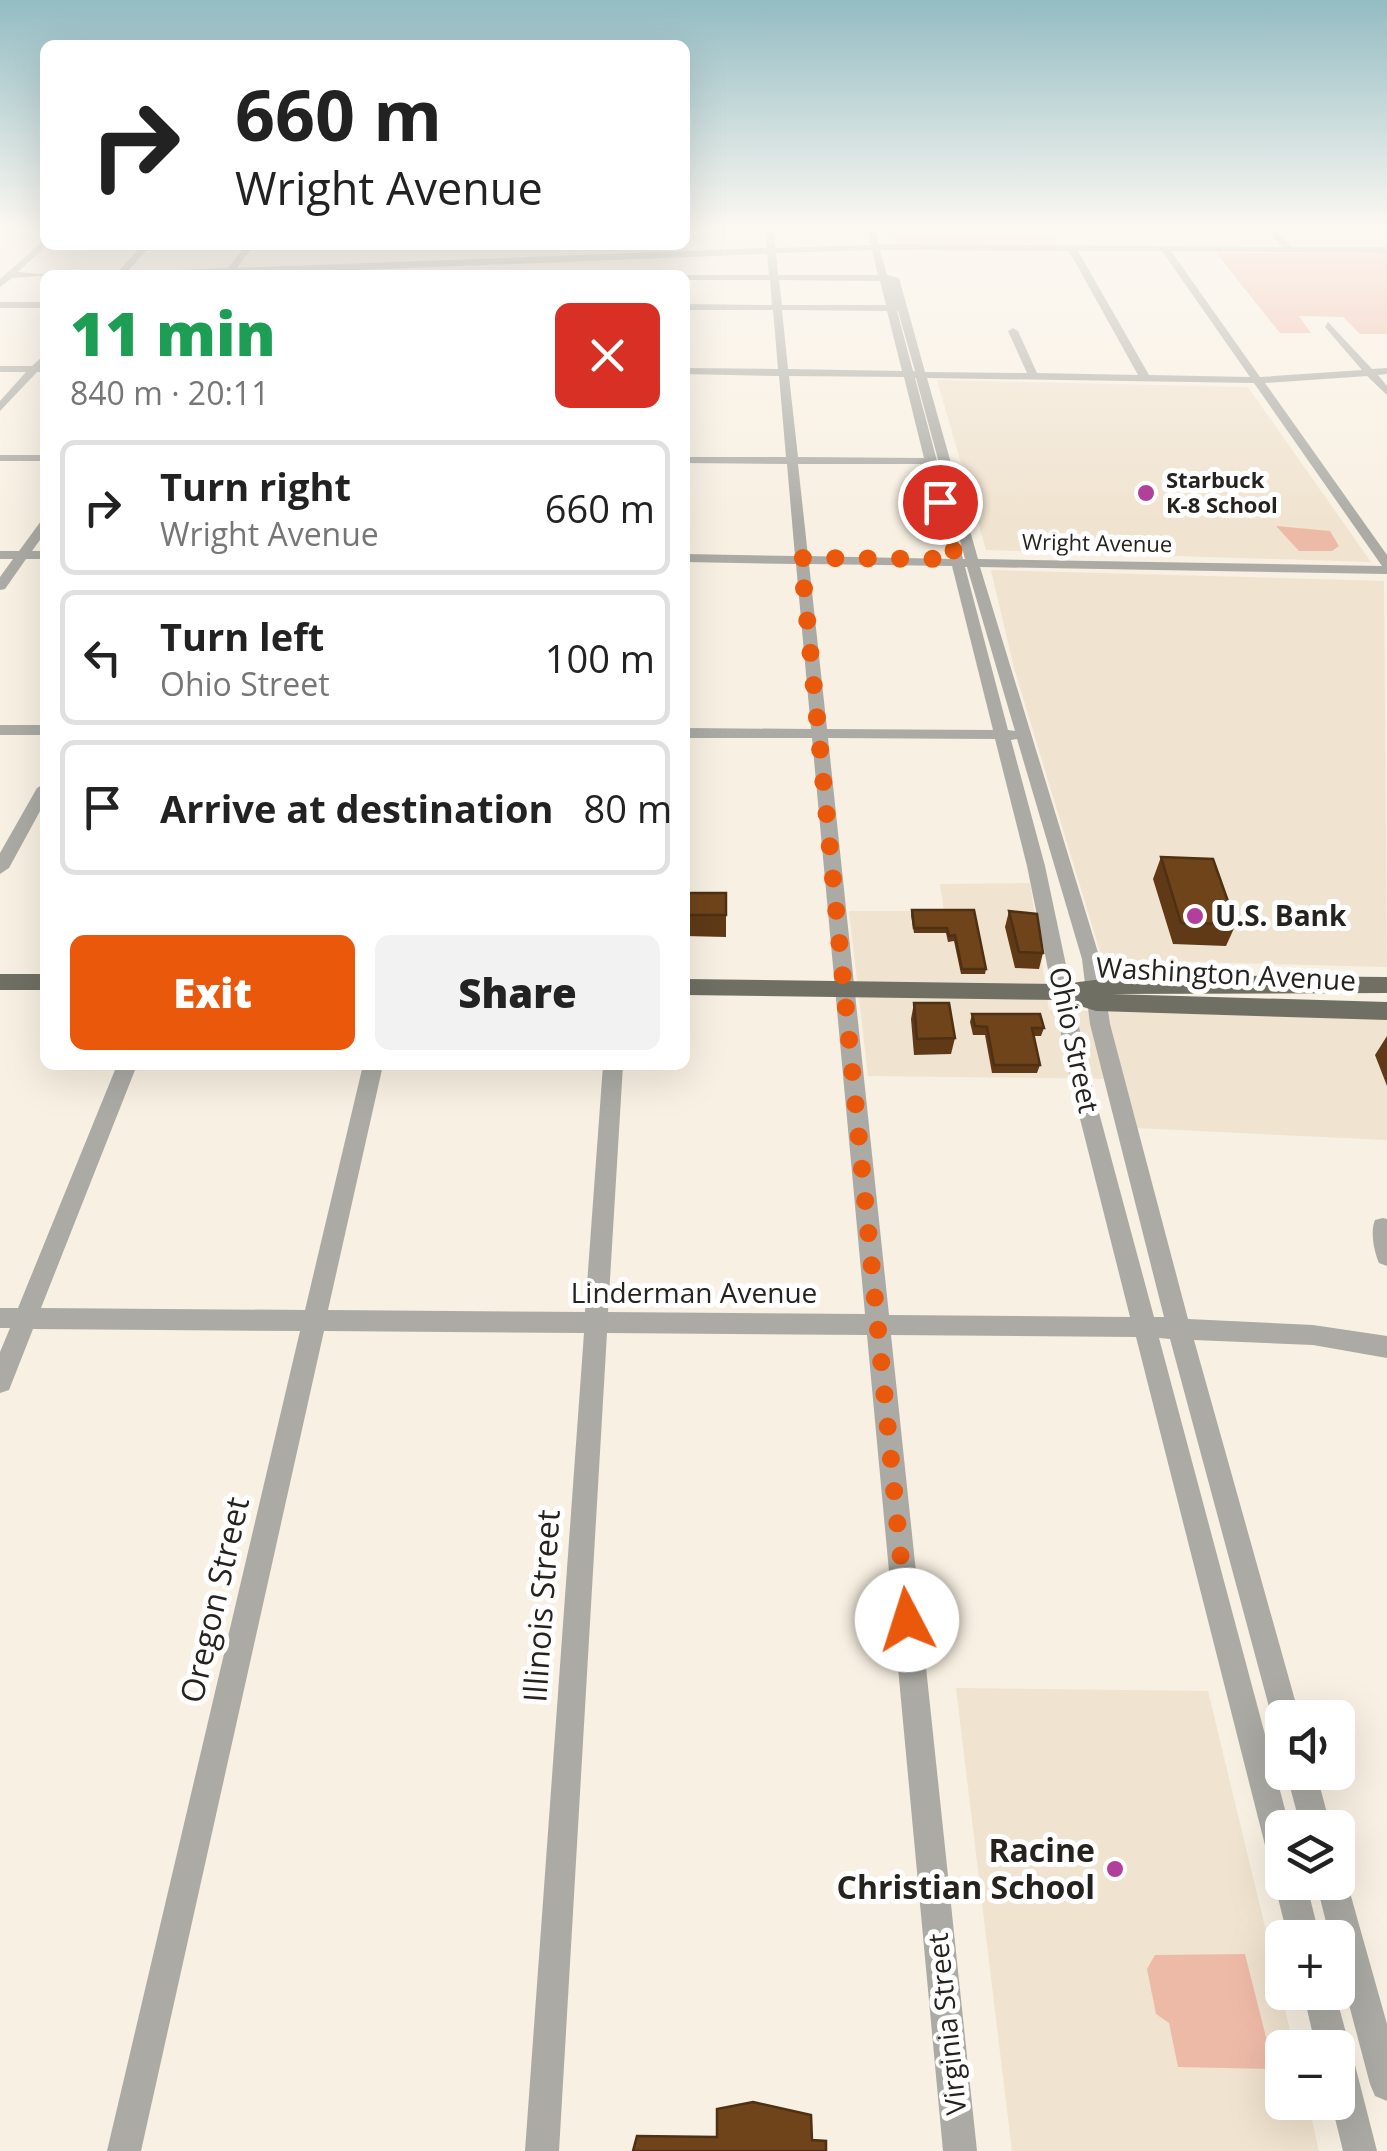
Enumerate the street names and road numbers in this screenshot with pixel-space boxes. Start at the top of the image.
street label: Wright Avenue [1022,526,1172,558]
street label: Washington Avenue [1095,947,1357,999]
street label: Ohio Street [1041,963,1109,1116]
street label: Linderman Avenue [571,1273,817,1311]
street label: Oregon Street [169,1493,258,1707]
street label: Illinois Street [512,1508,569,1704]
street label: Virginia Street [918,1931,974,2117]

